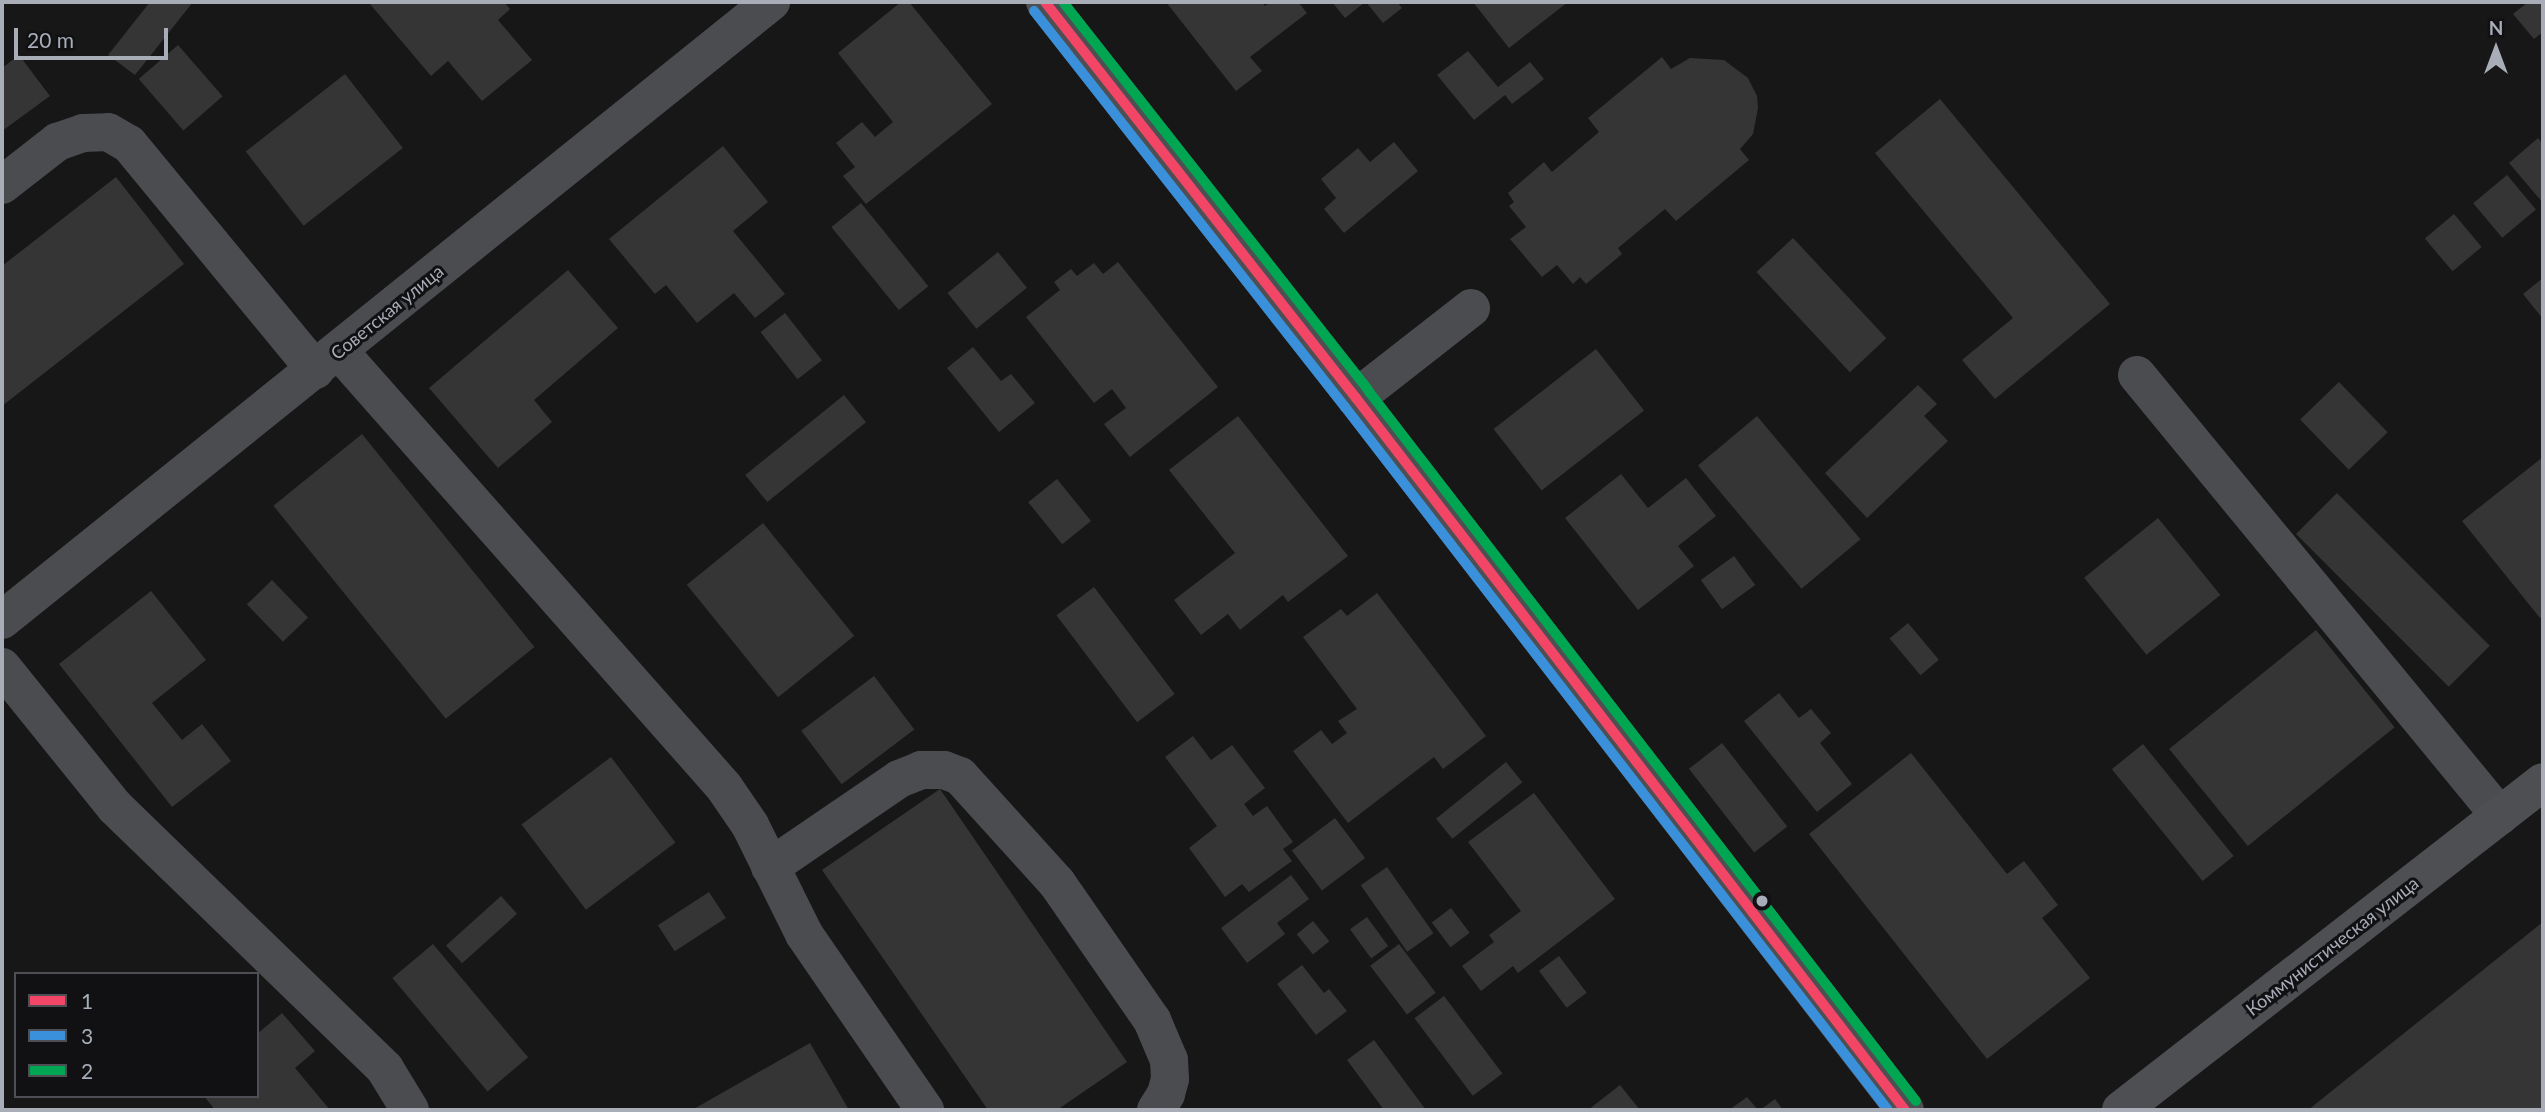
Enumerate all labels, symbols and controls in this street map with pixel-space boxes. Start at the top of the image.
scale bar [18,14,172,58]
north arrow [2461,14,2531,84]
text: N [2489,16,2503,39]
text: 20 m [27,27,74,52]
street label: Советская улица [326,260,448,364]
street label: Коммунистическая улица [2241,872,2423,1020]
unlabelled marker [1755,894,1769,908]
legend [14,972,259,1098]
text: 1 [81,988,93,1013]
text: 3 [81,1023,93,1048]
text: 2 [81,1058,93,1083]

